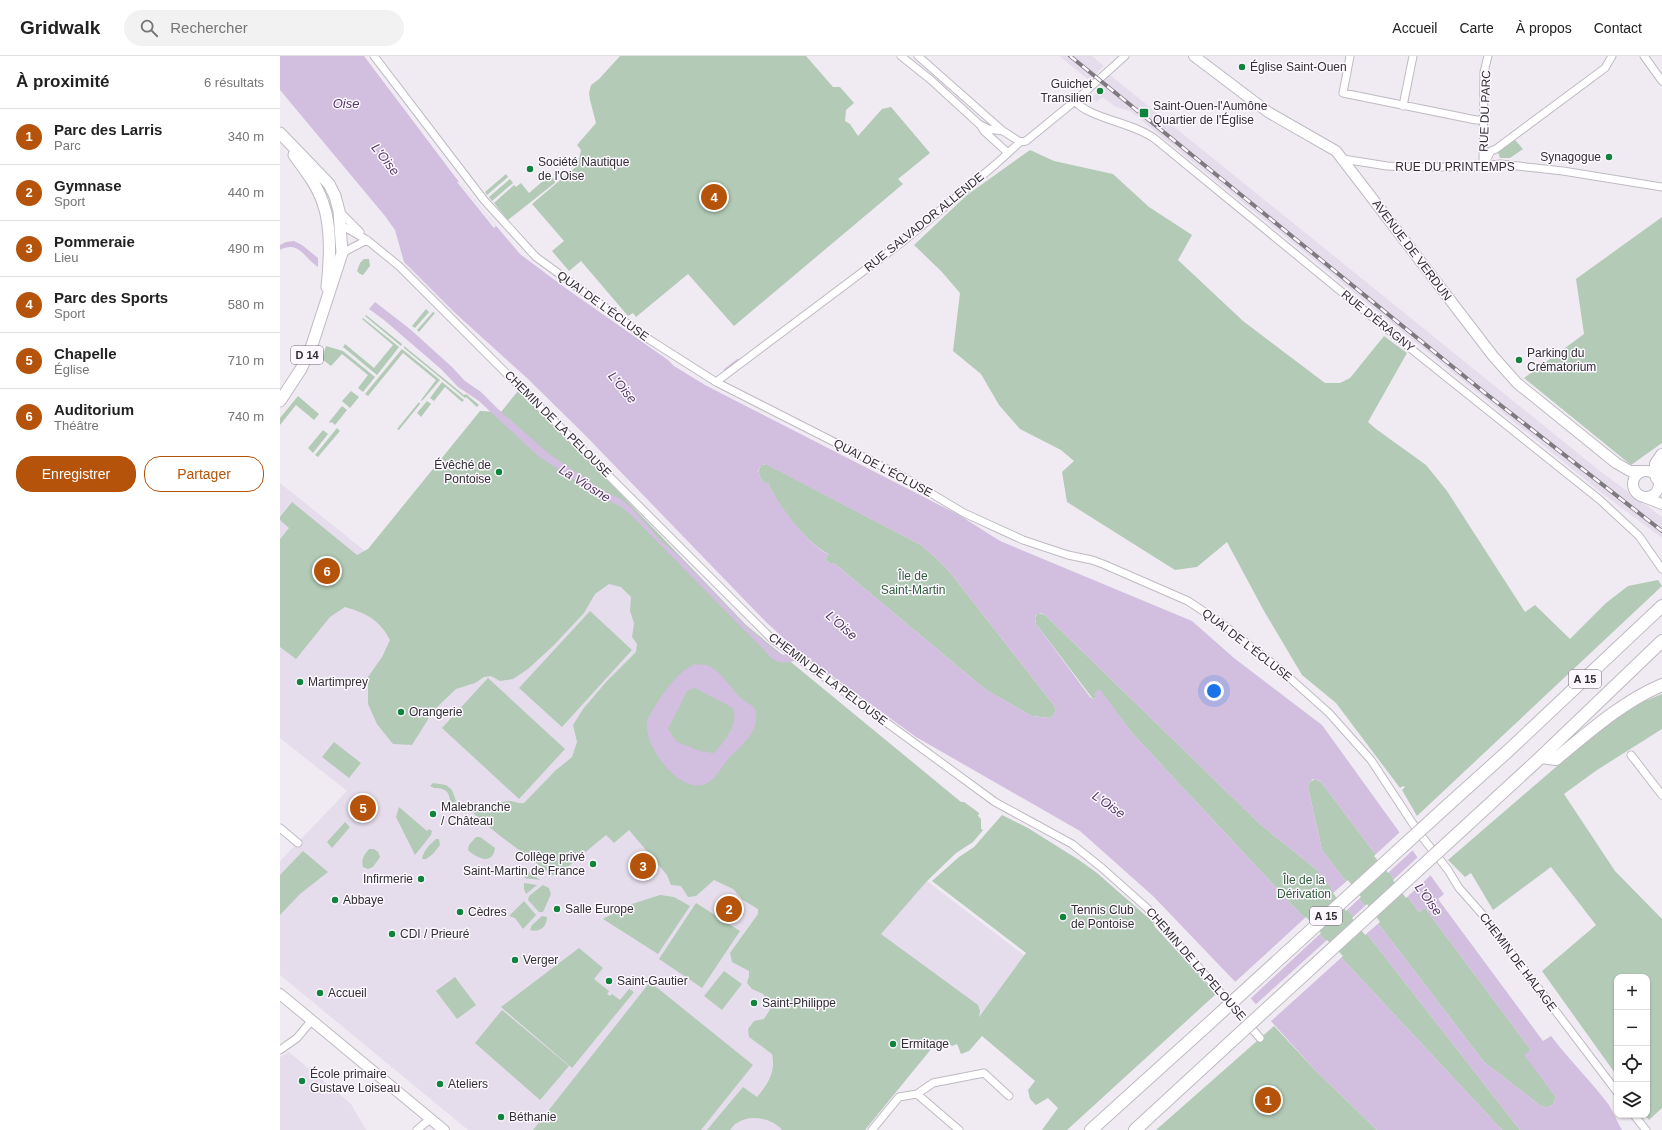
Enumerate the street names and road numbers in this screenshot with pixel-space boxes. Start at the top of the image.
street label: RUE DU PARC [1477,70,1493,152]
street label: RUE DU PRINTEMPS [1395,160,1515,174]
street label: RUE SALVADOR ALLENDE [861,169,987,275]
street label: AVENUE DE VERDUN [1370,197,1454,303]
street label: QUAI DE L'ÉCLUSE [555,267,652,344]
street label: RUE D'ÉRAGNY [1339,286,1418,355]
road number: D 14 [291,346,323,364]
street label: CHEMIN DE LA PELOUSE [502,368,614,480]
street label: QUAI DE L'ÉCLUSE [831,435,935,500]
street label: QUAI DE L'ÉCLUSE [1199,605,1295,684]
street label: CHEMIN DE LA PELOUSE [766,630,890,728]
road number: A 15 [1569,670,1601,688]
street label: CHEMIN DE LA PELOUSE [1143,905,1249,1023]
road number: A 15 [1310,907,1342,925]
street label: CHEMIN DE HALAGE [1476,910,1560,1014]

